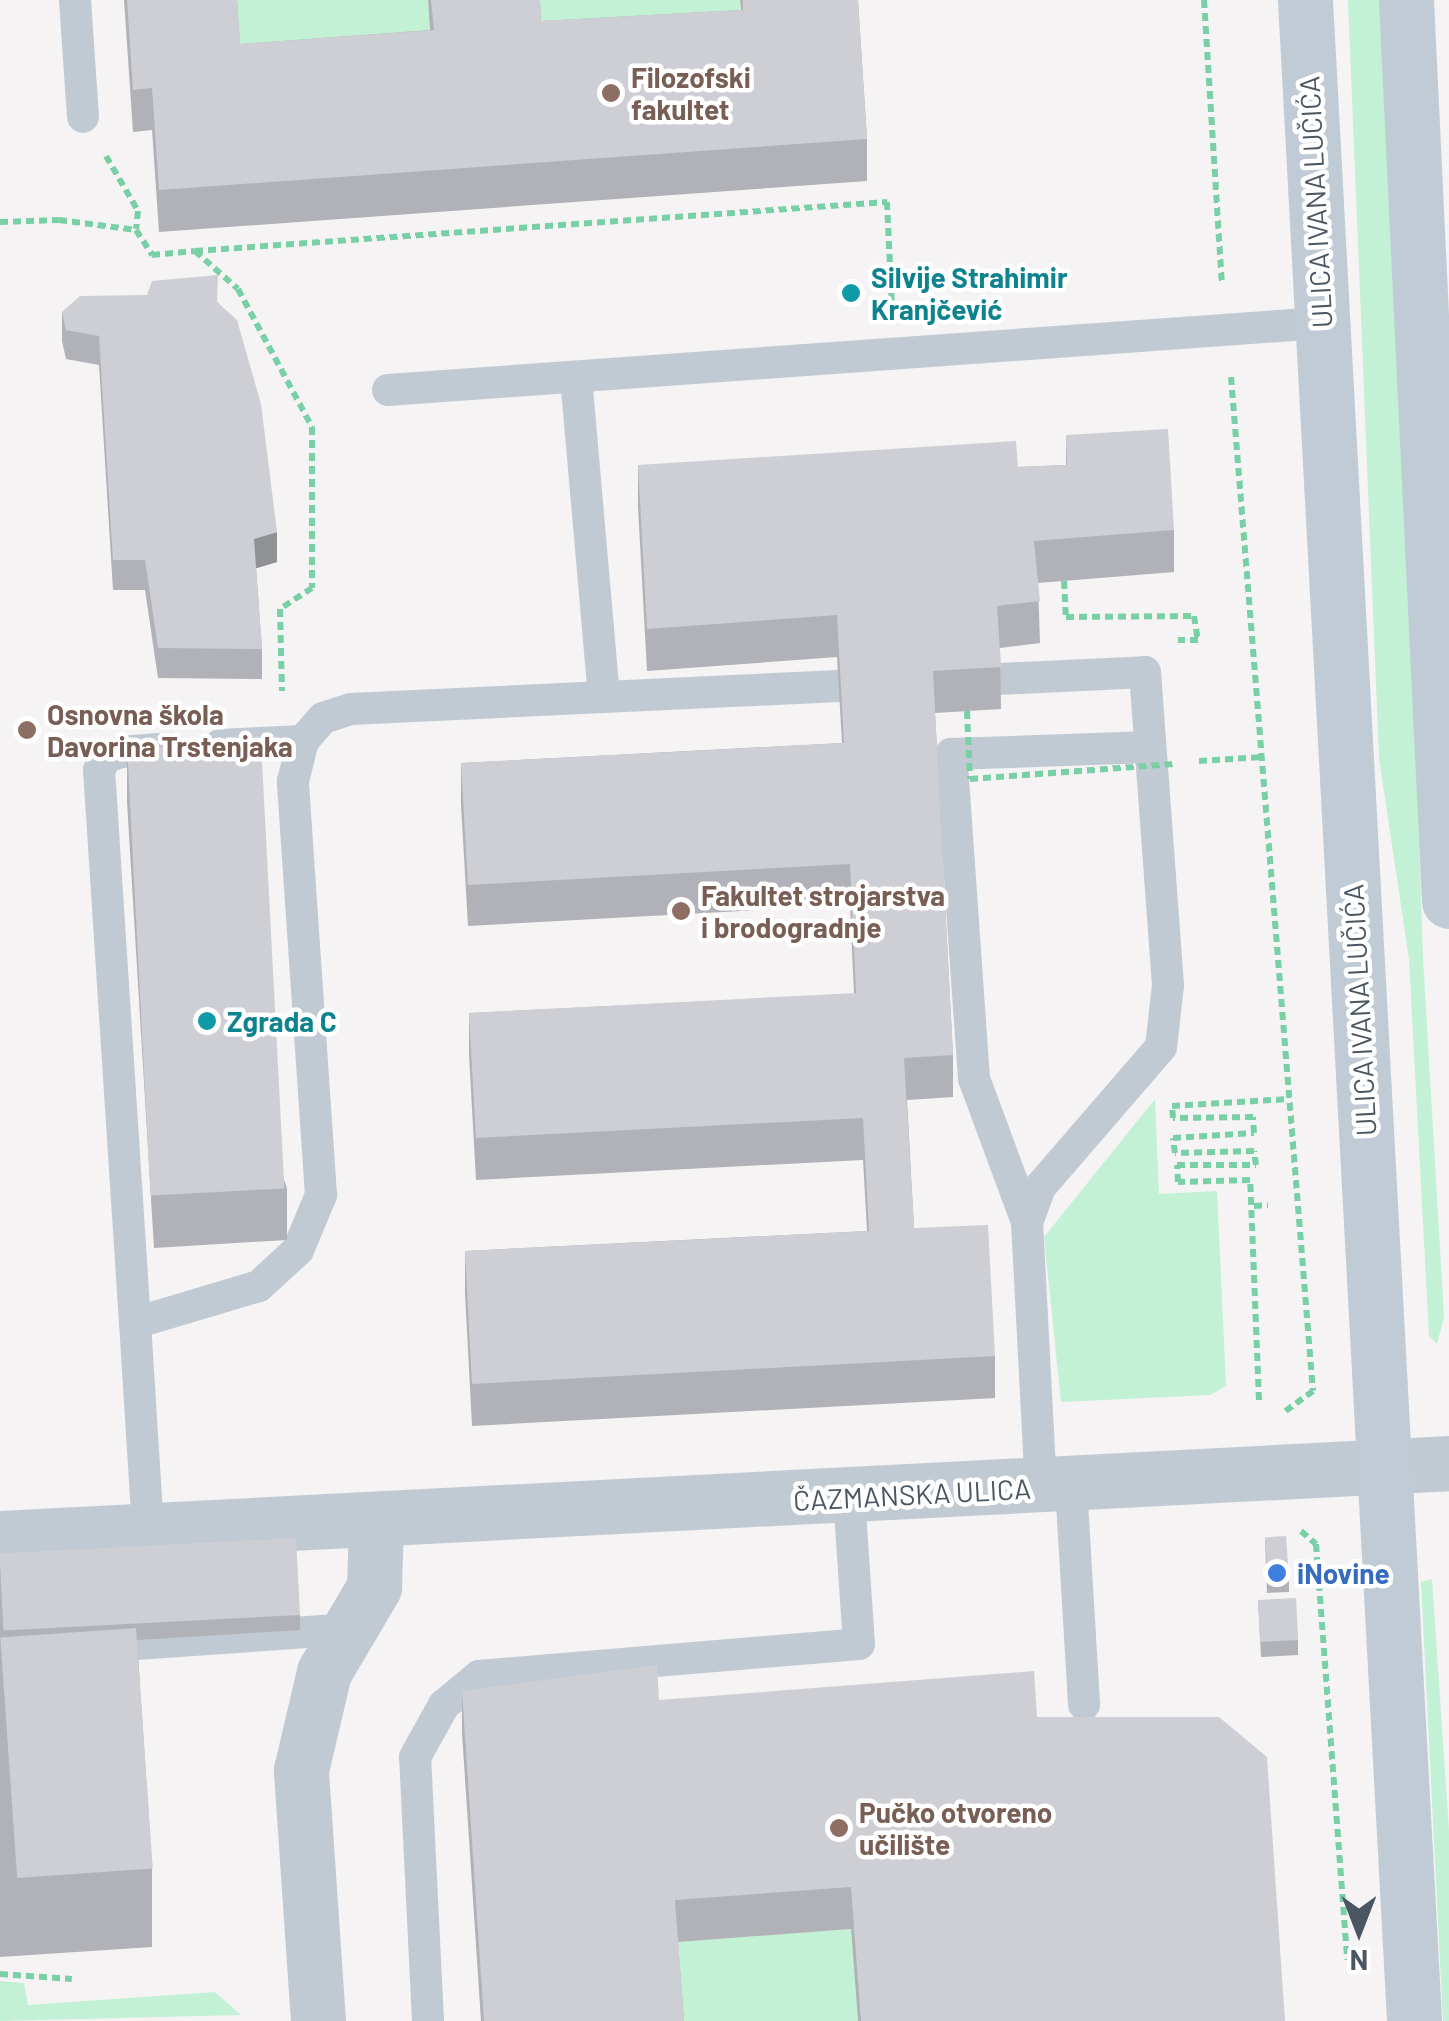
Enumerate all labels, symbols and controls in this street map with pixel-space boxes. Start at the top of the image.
place label: Filozofski fakultet [631,60,751,126]
street label: ULICA IVANA LUČIĆA [1292,75,1338,329]
marker: Filozofski fakultet [600,82,622,104]
place label: Silvije Strahimir Kranjčević [871,260,1068,326]
marker: Silvije Strahimir Kranjčević [840,282,862,304]
place label: Osnovna škola Davorina Trstenjaka [47,697,293,763]
marker: Osnovna škola Davorina Trstenjaka [16,719,38,741]
place label: Fakultet strojarstva i brodogradnje [701,878,945,944]
street label: ULICA IVANA LUČIĆA [1336,883,1382,1137]
marker: Fakultet strojarstva i brodogradnje [670,900,692,922]
place label: Zgrada C [227,1004,337,1038]
marker: Zgrada C [196,1010,218,1032]
street label: ČAZMANSKA ULICA [792,1471,1032,1517]
place label: iNovine [1297,1556,1390,1590]
marker: iNovine [1266,1562,1288,1584]
place label: Pučko otvoreno učilište [859,1795,1052,1861]
marker: Pučko otvoreno učilište [828,1817,850,1839]
north arrow [1309,1881,1409,1981]
text: N [1350,1944,1368,1978]

